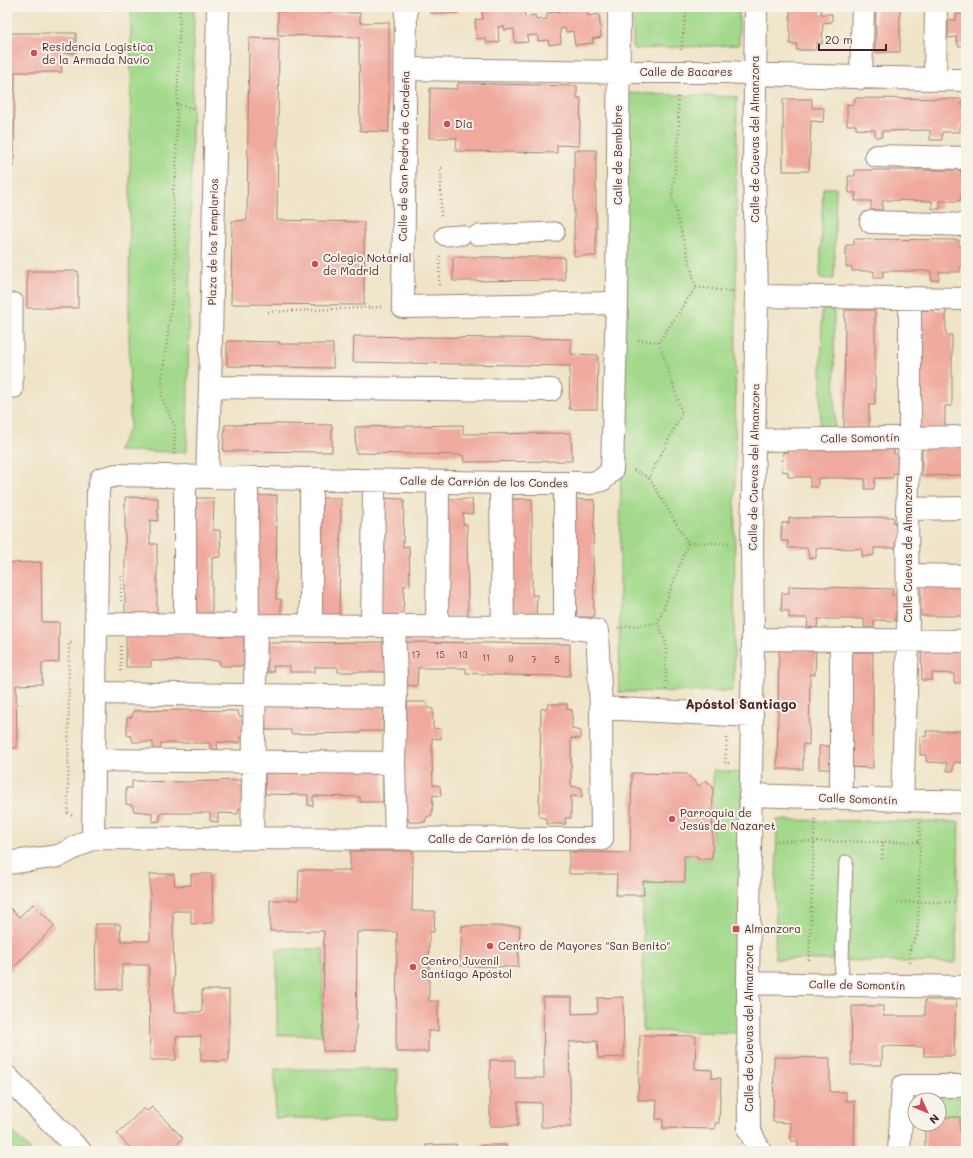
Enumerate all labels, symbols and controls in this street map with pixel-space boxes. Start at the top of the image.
scale bar [819,26,886,52]
text: 20 m [825,31,853,47]
place label: Residencia Logística de la Armada Navío [42,39,154,67]
marker: Residencia Logística de la Armada Navío [29,48,39,58]
street label: Calle de Cuevas del Almanzora [747,55,762,223]
street label: Calle de Bacares [640,64,732,79]
street label: Calle de San Pedro de Cardeña [395,70,412,242]
street label: Calle de Bembibre [610,105,625,205]
place label: Dia [455,116,473,131]
marker: Dia [442,119,452,129]
street label: Plaza de los Templarios [204,178,221,306]
place label: Colegio Notarial de Madrid [323,250,412,278]
marker: Colegio Notarial de Madrid [310,259,320,269]
street label: Calle de Cuevas del Almanzora [745,383,762,551]
street label: Calle Somontín [820,429,900,446]
street label: Calle de Carrión de los Condes [400,473,568,490]
street label: Calle Cuevas de Almanzora [900,475,915,623]
house number: 17 [411,649,421,660]
house number: 15 [435,649,445,660]
house number: 13 [458,649,468,660]
house number: 11 [482,652,490,663]
house number: 9 [508,653,514,664]
house number: 7 [531,654,537,665]
house number: 5 [554,654,560,665]
district label: Apóstol Santiago [686,695,797,712]
street label: Calle Somontín [818,790,898,807]
place label: Parroquia de Jesús de Nazaret [680,805,776,833]
marker: Parroquia de Jesús de Nazaret [667,814,677,824]
street label: Calle de Carrión de los Condes [428,831,596,846]
place label: Almanzora [744,921,801,936]
marker: Almanzora [731,924,741,934]
place label: Centro de Mayores "San Benito" [498,938,670,953]
marker: Centro de Mayores "San Benito" [485,941,495,951]
street label: Calle de Cuevas del Almanzora [741,944,756,1112]
place label: Centro Juvenil Santiago Apóstol [421,953,512,981]
marker: Centro Juvenil Santiago Apóstol [408,962,418,972]
street label: Calle de Somontín [809,976,905,993]
north arrow [907,1092,947,1132]
text: N [926,1111,943,1128]

